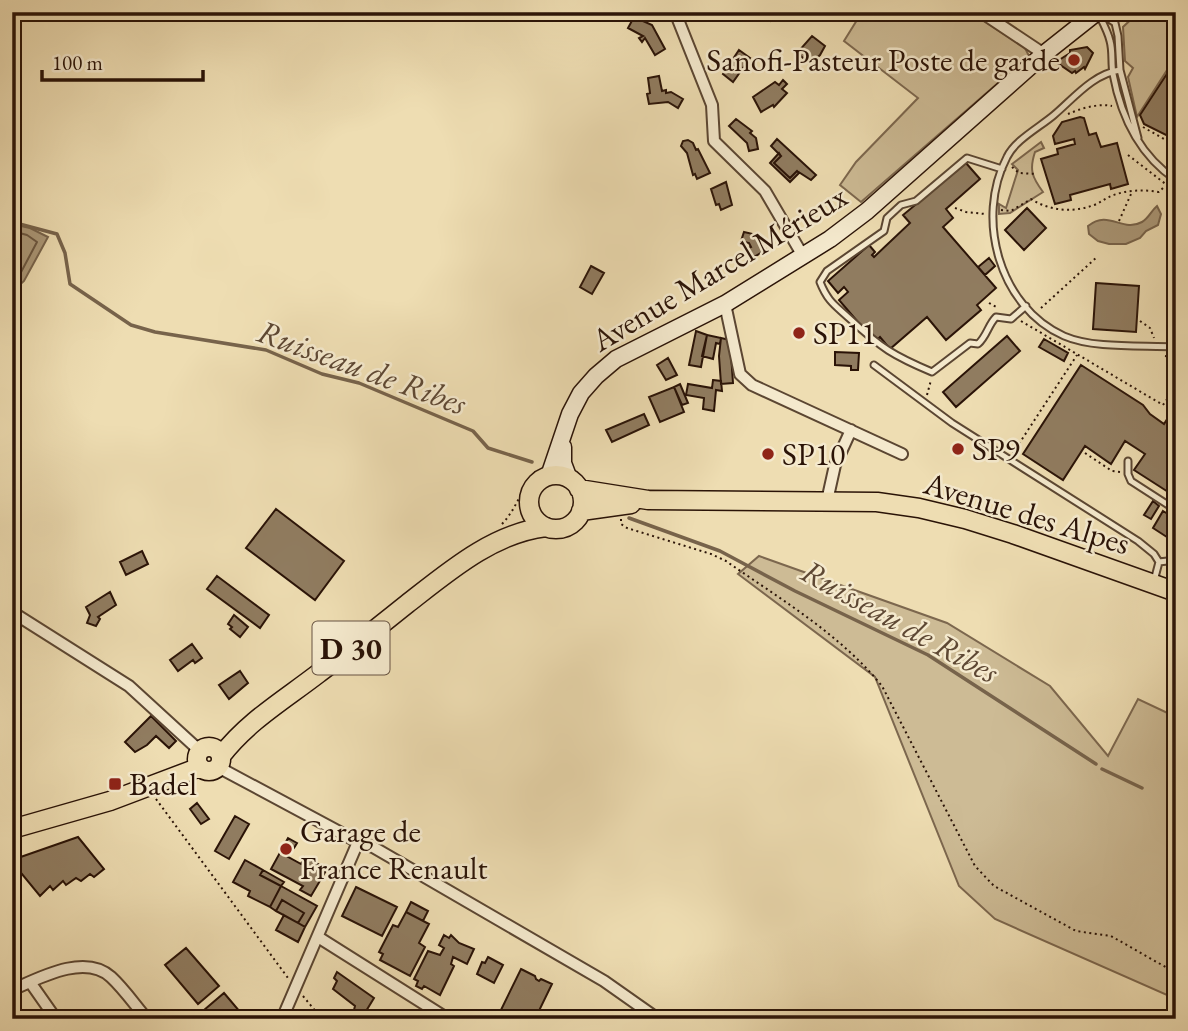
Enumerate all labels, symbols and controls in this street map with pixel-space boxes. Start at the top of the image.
scale bar [42,38,203,82]
place label: Sanofi-Pasteur Poste de garde [706,39,1060,81]
text: 100 m [52,49,103,76]
marker: Sanofi-Pasteur Poste de garde [1066,52,1082,68]
street label: Avenue Marcel Mérieux [583,175,855,361]
water label: Ruisseau de Ribes [252,309,473,425]
place label: SP11 [813,312,876,354]
marker: SP11 [791,325,807,341]
place label: SP9 [972,428,1020,470]
place label: SP10 [782,433,845,475]
marker: SP9 [950,441,966,457]
marker: SP10 [760,446,776,462]
street label: Avenue des Alpes [918,462,1135,564]
water label: Ruisseau de Ribes [794,549,1007,693]
road number: D 30 [312,622,390,674]
place label: Badel [129,763,197,805]
marker: Badel [107,776,123,792]
place label: Garage de France Renault [300,810,488,889]
marker: Garage de France Renault [278,841,294,857]

